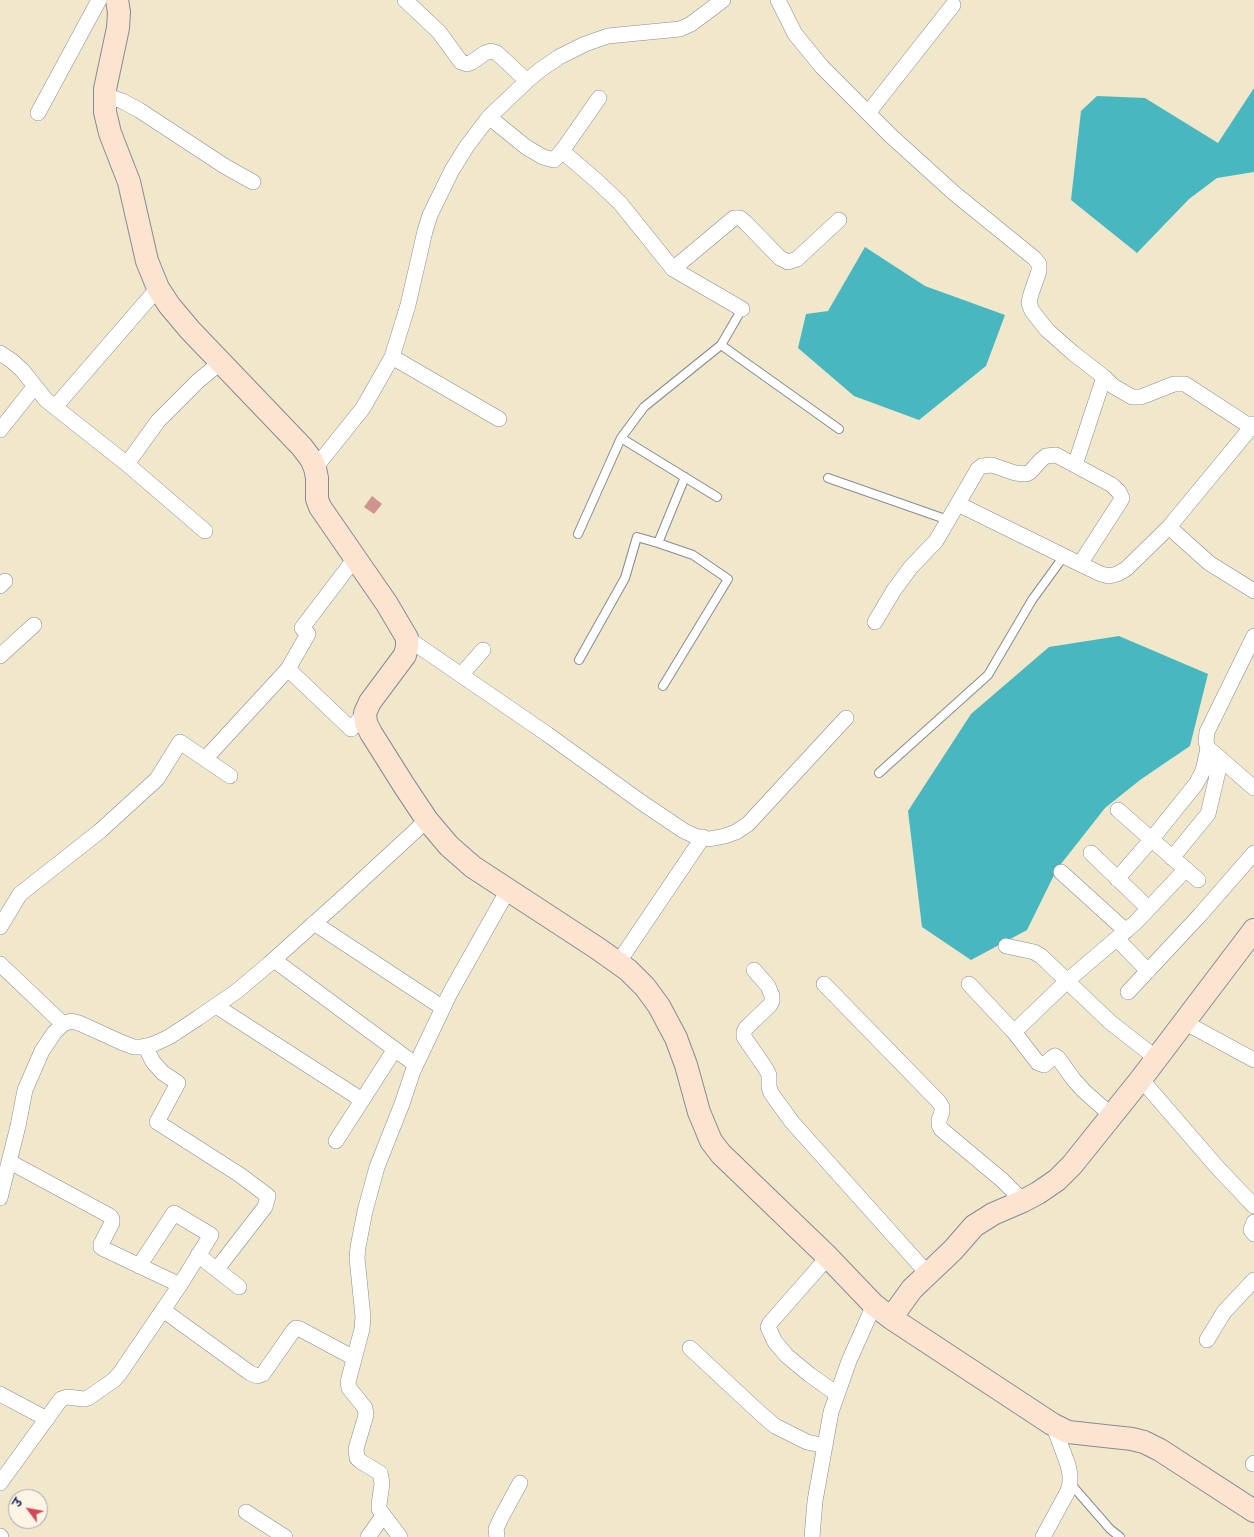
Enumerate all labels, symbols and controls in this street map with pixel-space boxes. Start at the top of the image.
north arrow [8,1489,48,1529]
text: उ [11,1496,26,1509]

